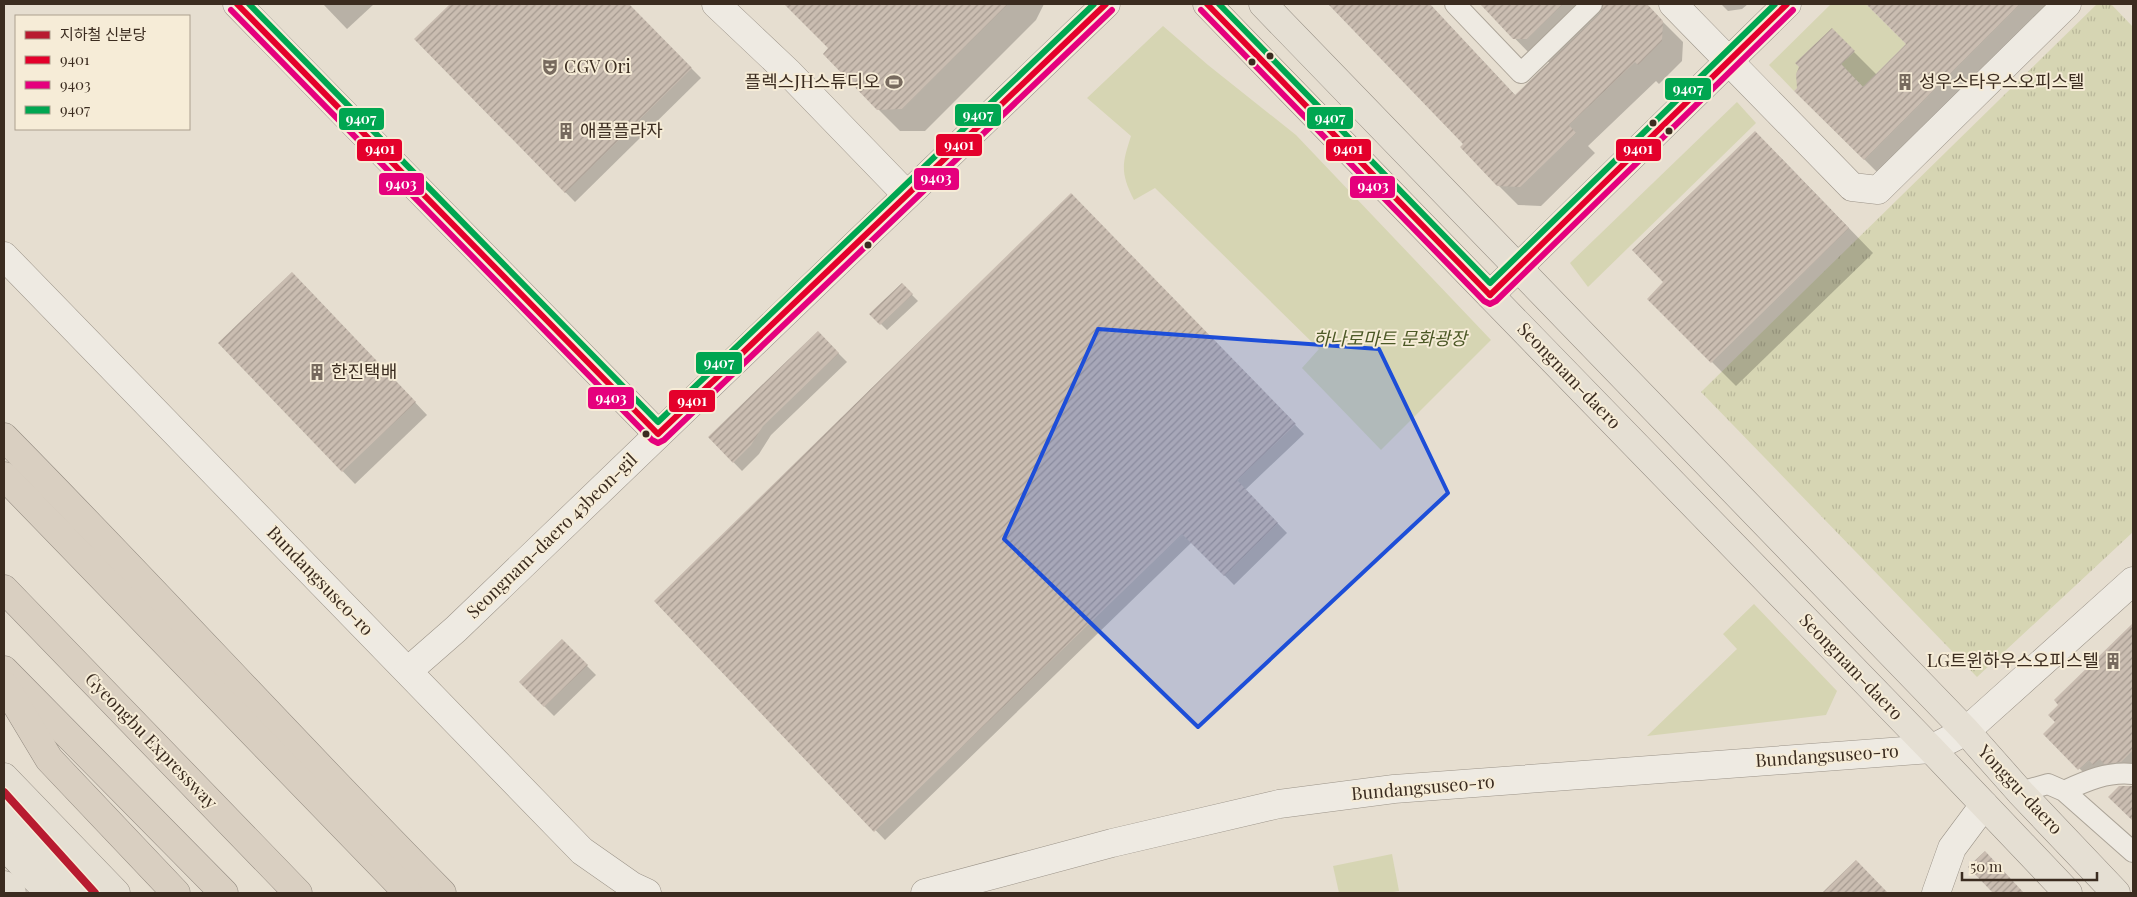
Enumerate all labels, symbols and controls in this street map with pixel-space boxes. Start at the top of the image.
legend [15,15,190,130]
text: 지하철 신분당 [60,24,147,44]
text: 9401 [60,49,90,69]
unlabelled marker [1265,51,1275,61]
place label: CGV Ori [564,54,631,78]
theatre icon: CGV Ori [540,57,560,77]
unlabelled marker [1247,57,1257,67]
place label: 플렉스JH스튜디오 [745,69,880,93]
place label: 성우스타우스오피스텔 [1919,69,2085,93]
sports icon: 플렉스JH스튜디오 [884,72,904,92]
building icon: 성우스타우스오피스텔 [1895,72,1915,92]
text: 9403 [60,74,91,94]
line badge: 9407 [1664,77,1712,101]
text: 9407 [1673,79,1704,98]
text: 9407 [60,99,90,119]
line badge: 9407 [954,103,1002,127]
text: 9407 [963,105,994,124]
line badge: 9407 [1306,106,1354,130]
line badge: 9407 [338,107,385,131]
text: 9407 [1315,108,1346,127]
text: 9407 [346,109,377,128]
place label: 애플플라자 [580,118,663,142]
unlabelled marker [1648,118,1658,128]
building icon: 애플플라자 [556,121,576,141]
unlabelled marker [1664,126,1674,136]
line badge: 9401 [935,133,983,157]
text: 9401 [944,135,974,154]
line badge: 9401 [356,138,403,162]
line badge: 9401 [1325,138,1372,162]
line badge: 9401 [1615,138,1662,162]
text: 9401 [365,139,395,158]
text: 9401 [1333,139,1363,158]
text: 9401 [1623,139,1653,158]
line badge: 9403 [913,167,960,191]
text: 9403 [921,168,952,187]
line badge: 9403 [378,172,425,196]
text: 9403 [386,174,417,193]
line badge: 9403 [1349,175,1396,199]
text: 9403 [1358,176,1389,195]
unlabelled marker [863,240,873,250]
street label: Seongnam-daero [1513,317,1627,434]
park label: 하나로마트 문화광장 [1313,326,1469,350]
line badge: 9407 [695,351,743,375]
text: 9407 [704,353,735,372]
place label: 한진택배 [331,359,397,383]
building icon: 한진택배 [307,362,327,382]
line badge: 9403 [587,386,635,410]
text: 9403 [596,388,627,407]
line badge: 9401 [668,389,716,413]
text: 9401 [677,391,707,410]
unlabelled marker [641,429,651,439]
street label: Seongnam-daero 43beon-gil [461,447,642,623]
street label: Bundangsuseo-ro [262,520,379,640]
street label: Seongnam-daero [1795,608,1909,725]
place label: LG트윈하우스오피스텔 [1927,648,2099,672]
building icon: LG트윈하우스오피스텔 [2103,651,2123,671]
street label: Gyeongbu Expressway [80,667,223,814]
street label: Bundangsuseo-ro [1754,738,1900,772]
street label: Yonggu-daero [1972,739,2069,839]
street label: Bundangsuseo-ro [1350,769,1496,805]
scale bar [1962,850,2097,882]
text: 50 m [1970,856,2003,876]

